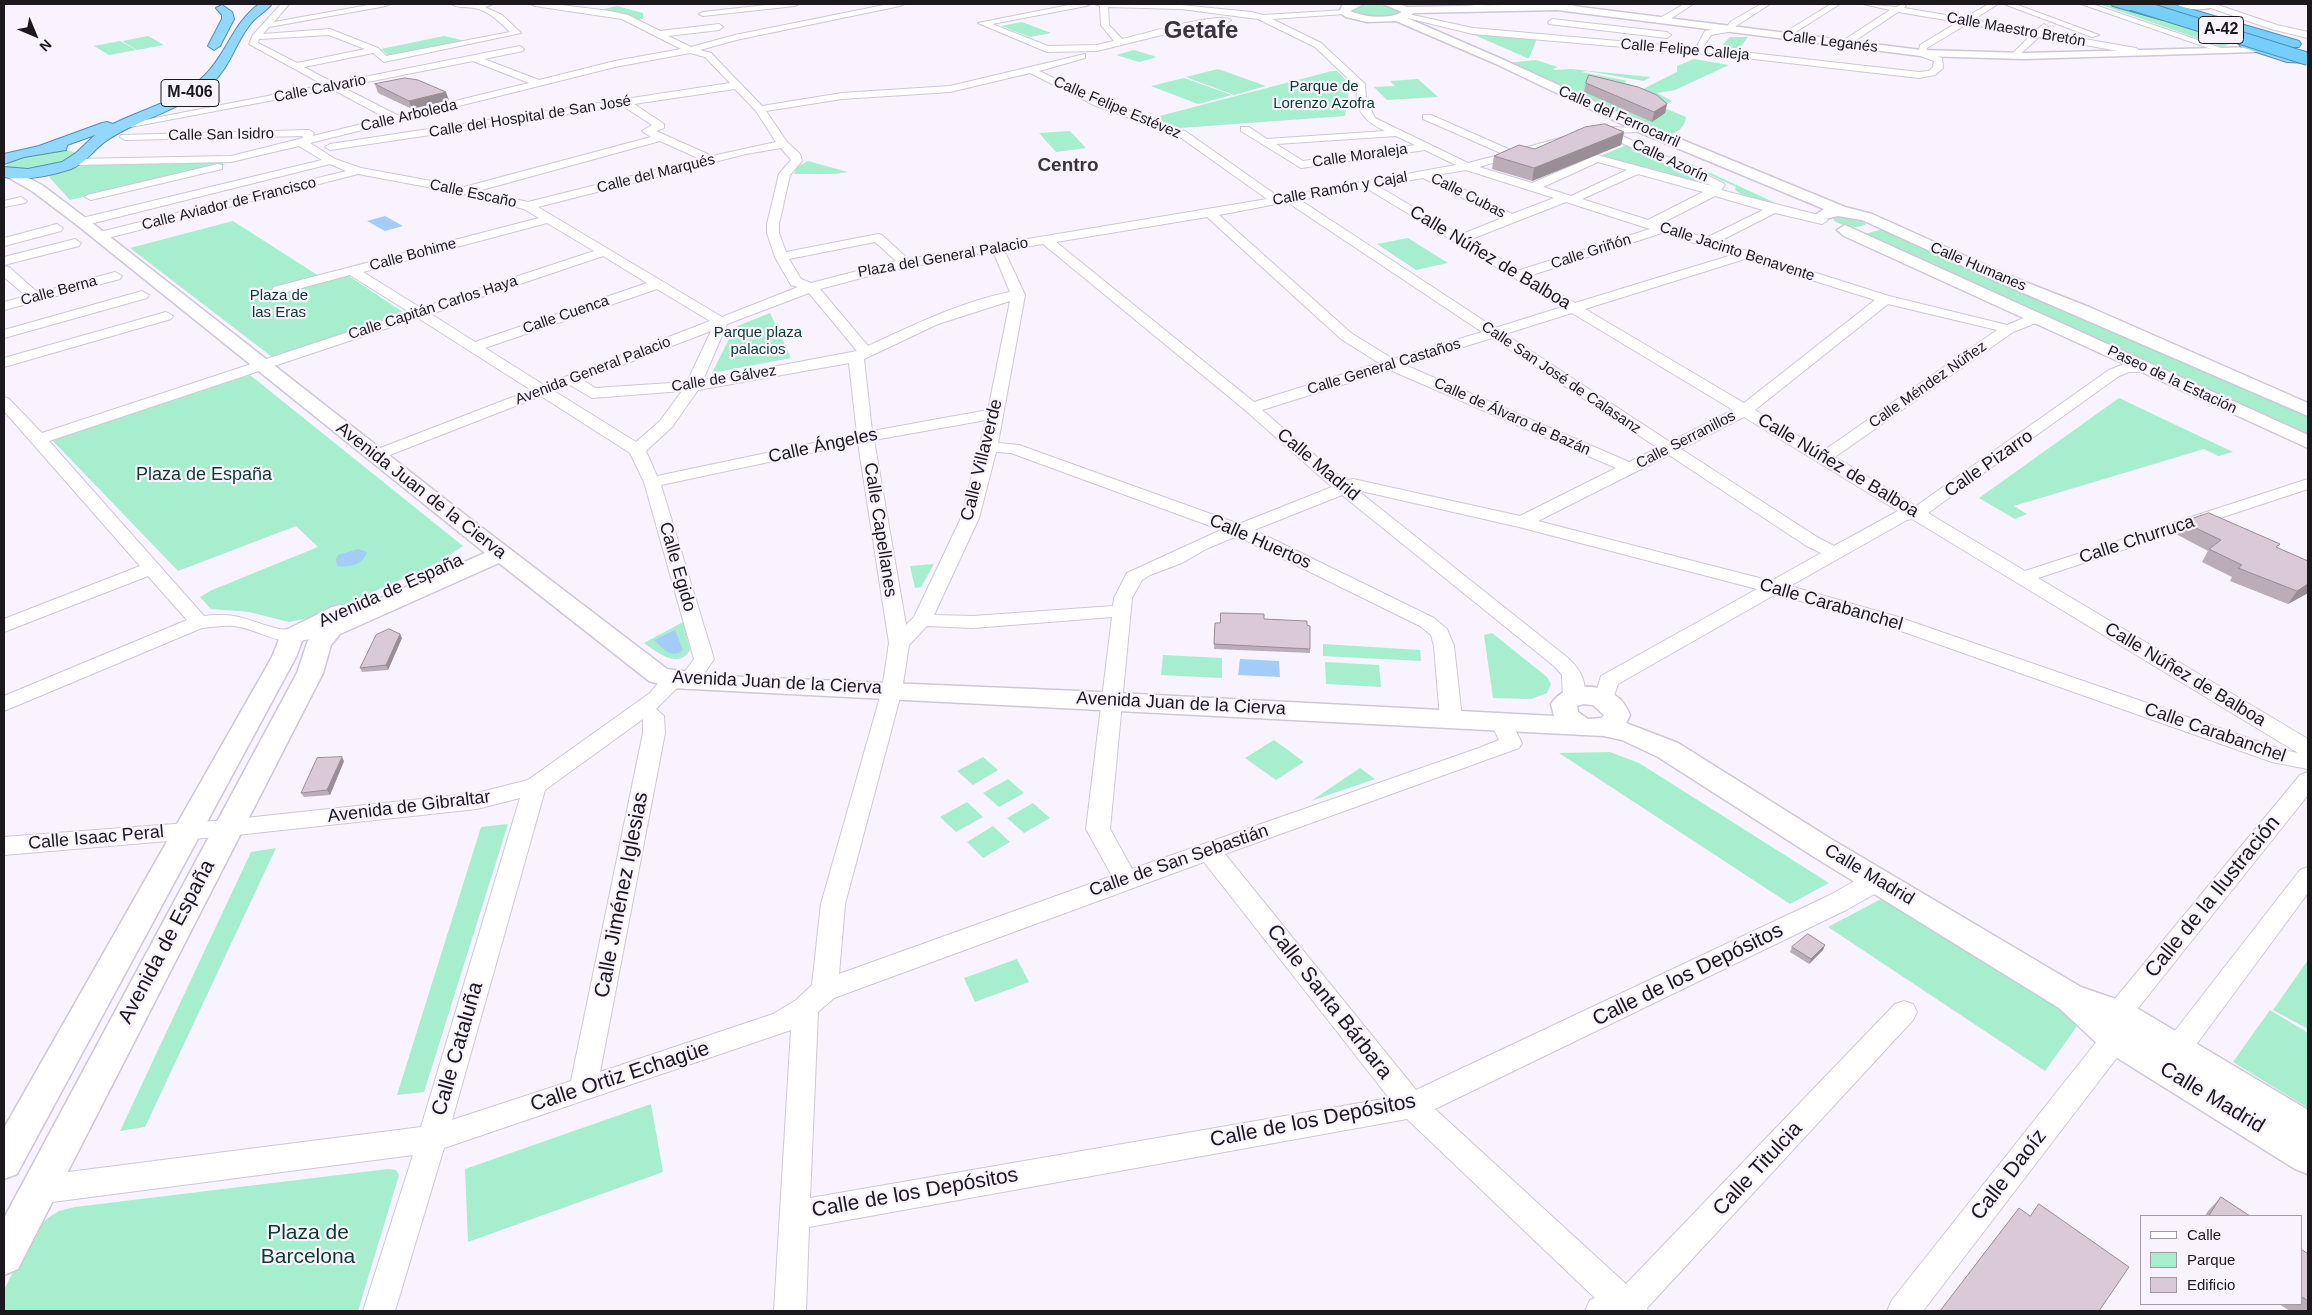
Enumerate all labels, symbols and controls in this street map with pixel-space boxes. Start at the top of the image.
street label: Calle Maestro Bretón [1945,9,2087,51]
north arrow [10,10,60,60]
road number: A-42 [2198,16,2244,44]
district label: Getafe [1164,17,1238,45]
street label: Calle Leganés [1781,27,1879,57]
street label: Calle Felipe Calleja [1620,35,1750,65]
text: N [36,36,55,55]
street label: Calle Calvario [272,71,368,107]
street label: Calle Felipe Estévez [1051,73,1183,143]
park label: Parque de Lorenzo Azofra [1273,78,1375,113]
road number: M-406 [161,80,219,106]
street label: Calle del Ferrocarril [1556,82,1682,152]
street label: Calle del Hospital de San José [428,92,632,142]
street label: Calle Arboleda [359,96,459,136]
street label: Calle San Isidro [168,125,274,145]
street label: Calle Azorín [1629,136,1711,186]
street label: Calle Moraleja [1311,140,1409,172]
street label: Calle del Marqués [595,151,717,197]
district label: Centro [1037,155,1099,177]
street label: Calle Ramón y Cajal [1271,168,1409,210]
street label: Calle Cubas [1428,169,1508,223]
street label: Calle Aviador de Francisco [140,174,318,234]
street label: Calle Escaño [428,176,518,212]
street label: Calle Núñez de Balboa [1406,201,1574,315]
street label: Calle Jacinto Benavente [1657,218,1817,286]
street label: Calle Griñón [1549,231,1633,273]
street label: Plaza del General Palacio [856,234,1030,282]
street label: Calle Bohime [368,235,458,275]
street label: Calle Humanes [1927,239,2029,295]
street label: Calle Berna [19,272,99,310]
street label: Calle Capitán Carlos Haya [346,272,520,344]
park label: Plaza de las Eras [250,287,308,322]
street label: Calle Cuenca [520,292,612,338]
street label: Calle San José de Calasanz [1478,318,1644,438]
park label: Parque plaza palacios [714,324,802,359]
street label: Avenida General Palacio [513,333,673,409]
street label: Calle General Castaños [1305,335,1463,399]
street label: Calle Méndez Núñez [1866,338,1990,432]
street label: Paseo de la Estación [2104,342,2240,418]
street label: Calle de Gálvez [670,362,778,396]
street label: Calle de Álvaro de Bazán [1431,374,1593,460]
street label: Calle Villaverde [956,397,1008,523]
street label: Calle Serranillos [1633,407,1739,473]
street label: Calle Núñez de Balboa [1754,409,1922,523]
street label: Avenida Juan de la Cierva [332,418,510,564]
street label: Calle Ángeles [766,424,880,468]
street label: Calle Madrid [1272,424,1364,506]
street label: Calle Pizarro [1941,426,2037,502]
street label: Calle Capellanes [859,461,901,599]
park label: Plaza de España [136,464,272,486]
street label: Calle Huertos [1206,510,1314,574]
street label: Calle Churruca [2077,511,2197,569]
street label: Calle Egido [654,520,700,614]
street label: Avenida de España [315,549,467,633]
street label: Calle Carabanchel [1757,574,1905,636]
street label: Calle Núñez de Balboa [2101,618,2269,732]
street label: Avenida Juan de la Cierva [672,667,882,699]
street label: Avenida Juan de la Cierva [1076,688,1286,720]
street label: Calle Carabanchel [2141,699,2289,767]
street label: Avenida de Gibraltar [326,786,492,828]
street label: Calle Jiménez Iglesias [590,790,654,1000]
street label: Calle de la Ilustración [2140,811,2286,983]
street label: Calle de San Sebastián [1087,820,1271,902]
street label: Calle Isaac Peral [27,821,165,855]
street label: Calle Madrid [1820,840,1918,910]
street label: Avenida de España [113,856,221,1028]
street label: Calle de los Depósitos [1589,918,1787,1032]
street label: Calle Santa Bárbara [1261,920,1397,1084]
street label: Calle Cataluña [427,979,489,1119]
street label: Calle Ortiz Echagüe [527,1036,713,1118]
street label: Calle Madrid [2155,1057,2269,1139]
street label: Calle de los Depósitos [1208,1089,1418,1153]
street label: Calle Titulcia [1708,1117,1808,1221]
street label: Calle Daoíz [1966,1124,2052,1226]
street label: Calle de los Depósitos [810,1162,1020,1224]
legend [2140,1215,2302,1305]
park label: Plaza de Barcelona [261,1220,355,1270]
text: Calle [2187,1226,2221,1243]
text: Parque [2187,1251,2235,1268]
text: Edificio [2187,1276,2235,1293]

